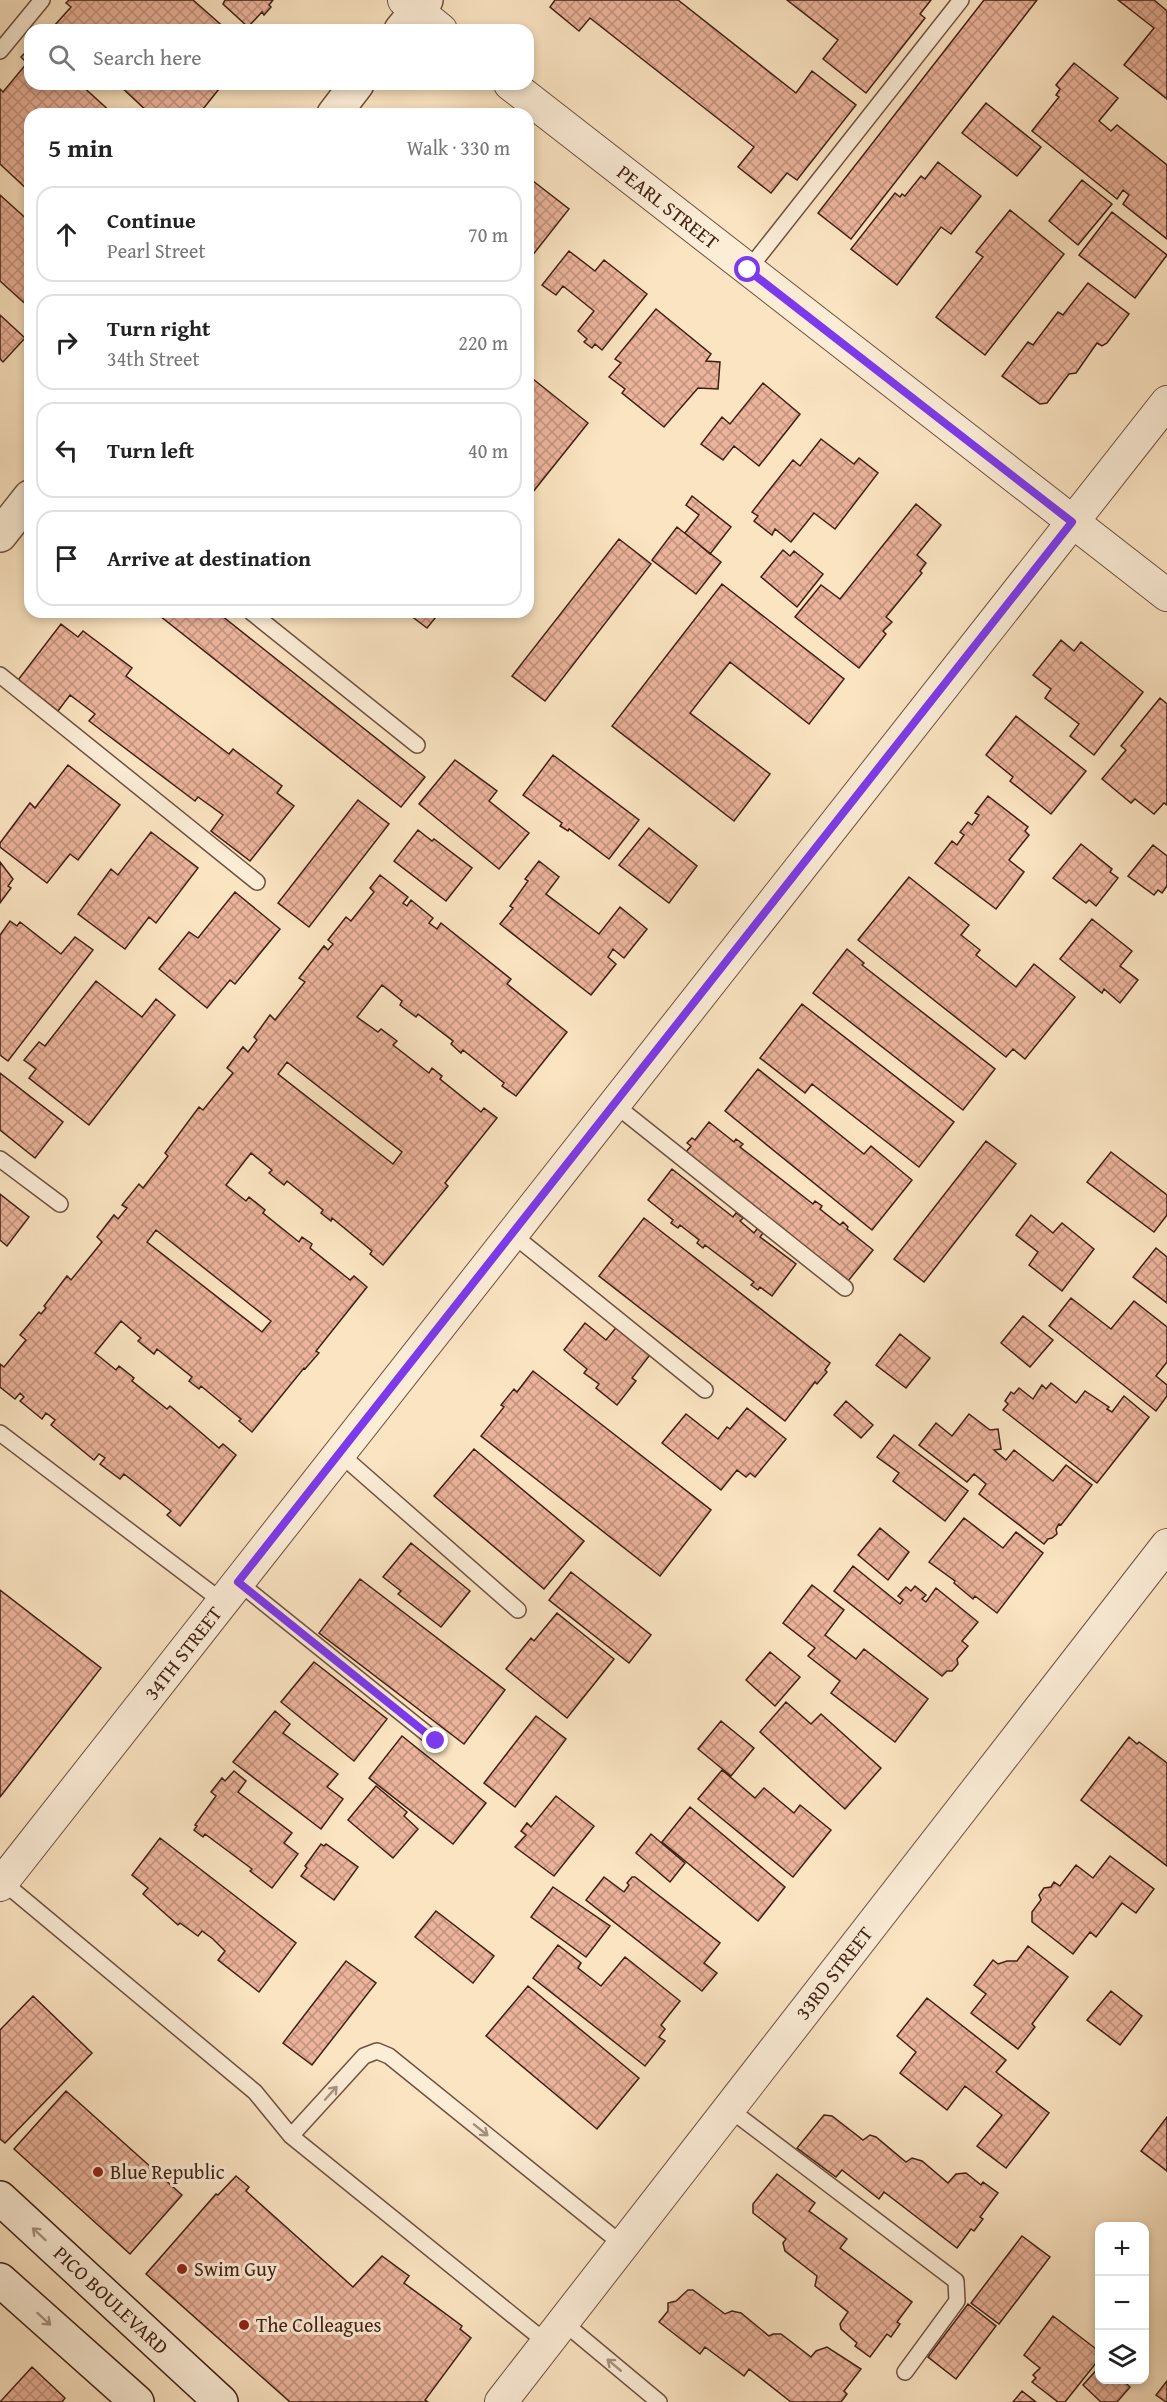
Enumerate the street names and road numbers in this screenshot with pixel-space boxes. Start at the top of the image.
street label: PEARL STREET [611,157,726,256]
street label: 34TH STREET [137,1600,229,1706]
street label: 33RD STREET [788,1920,879,2025]
street label: PICO BOULEVARD [47,2239,175,2361]

